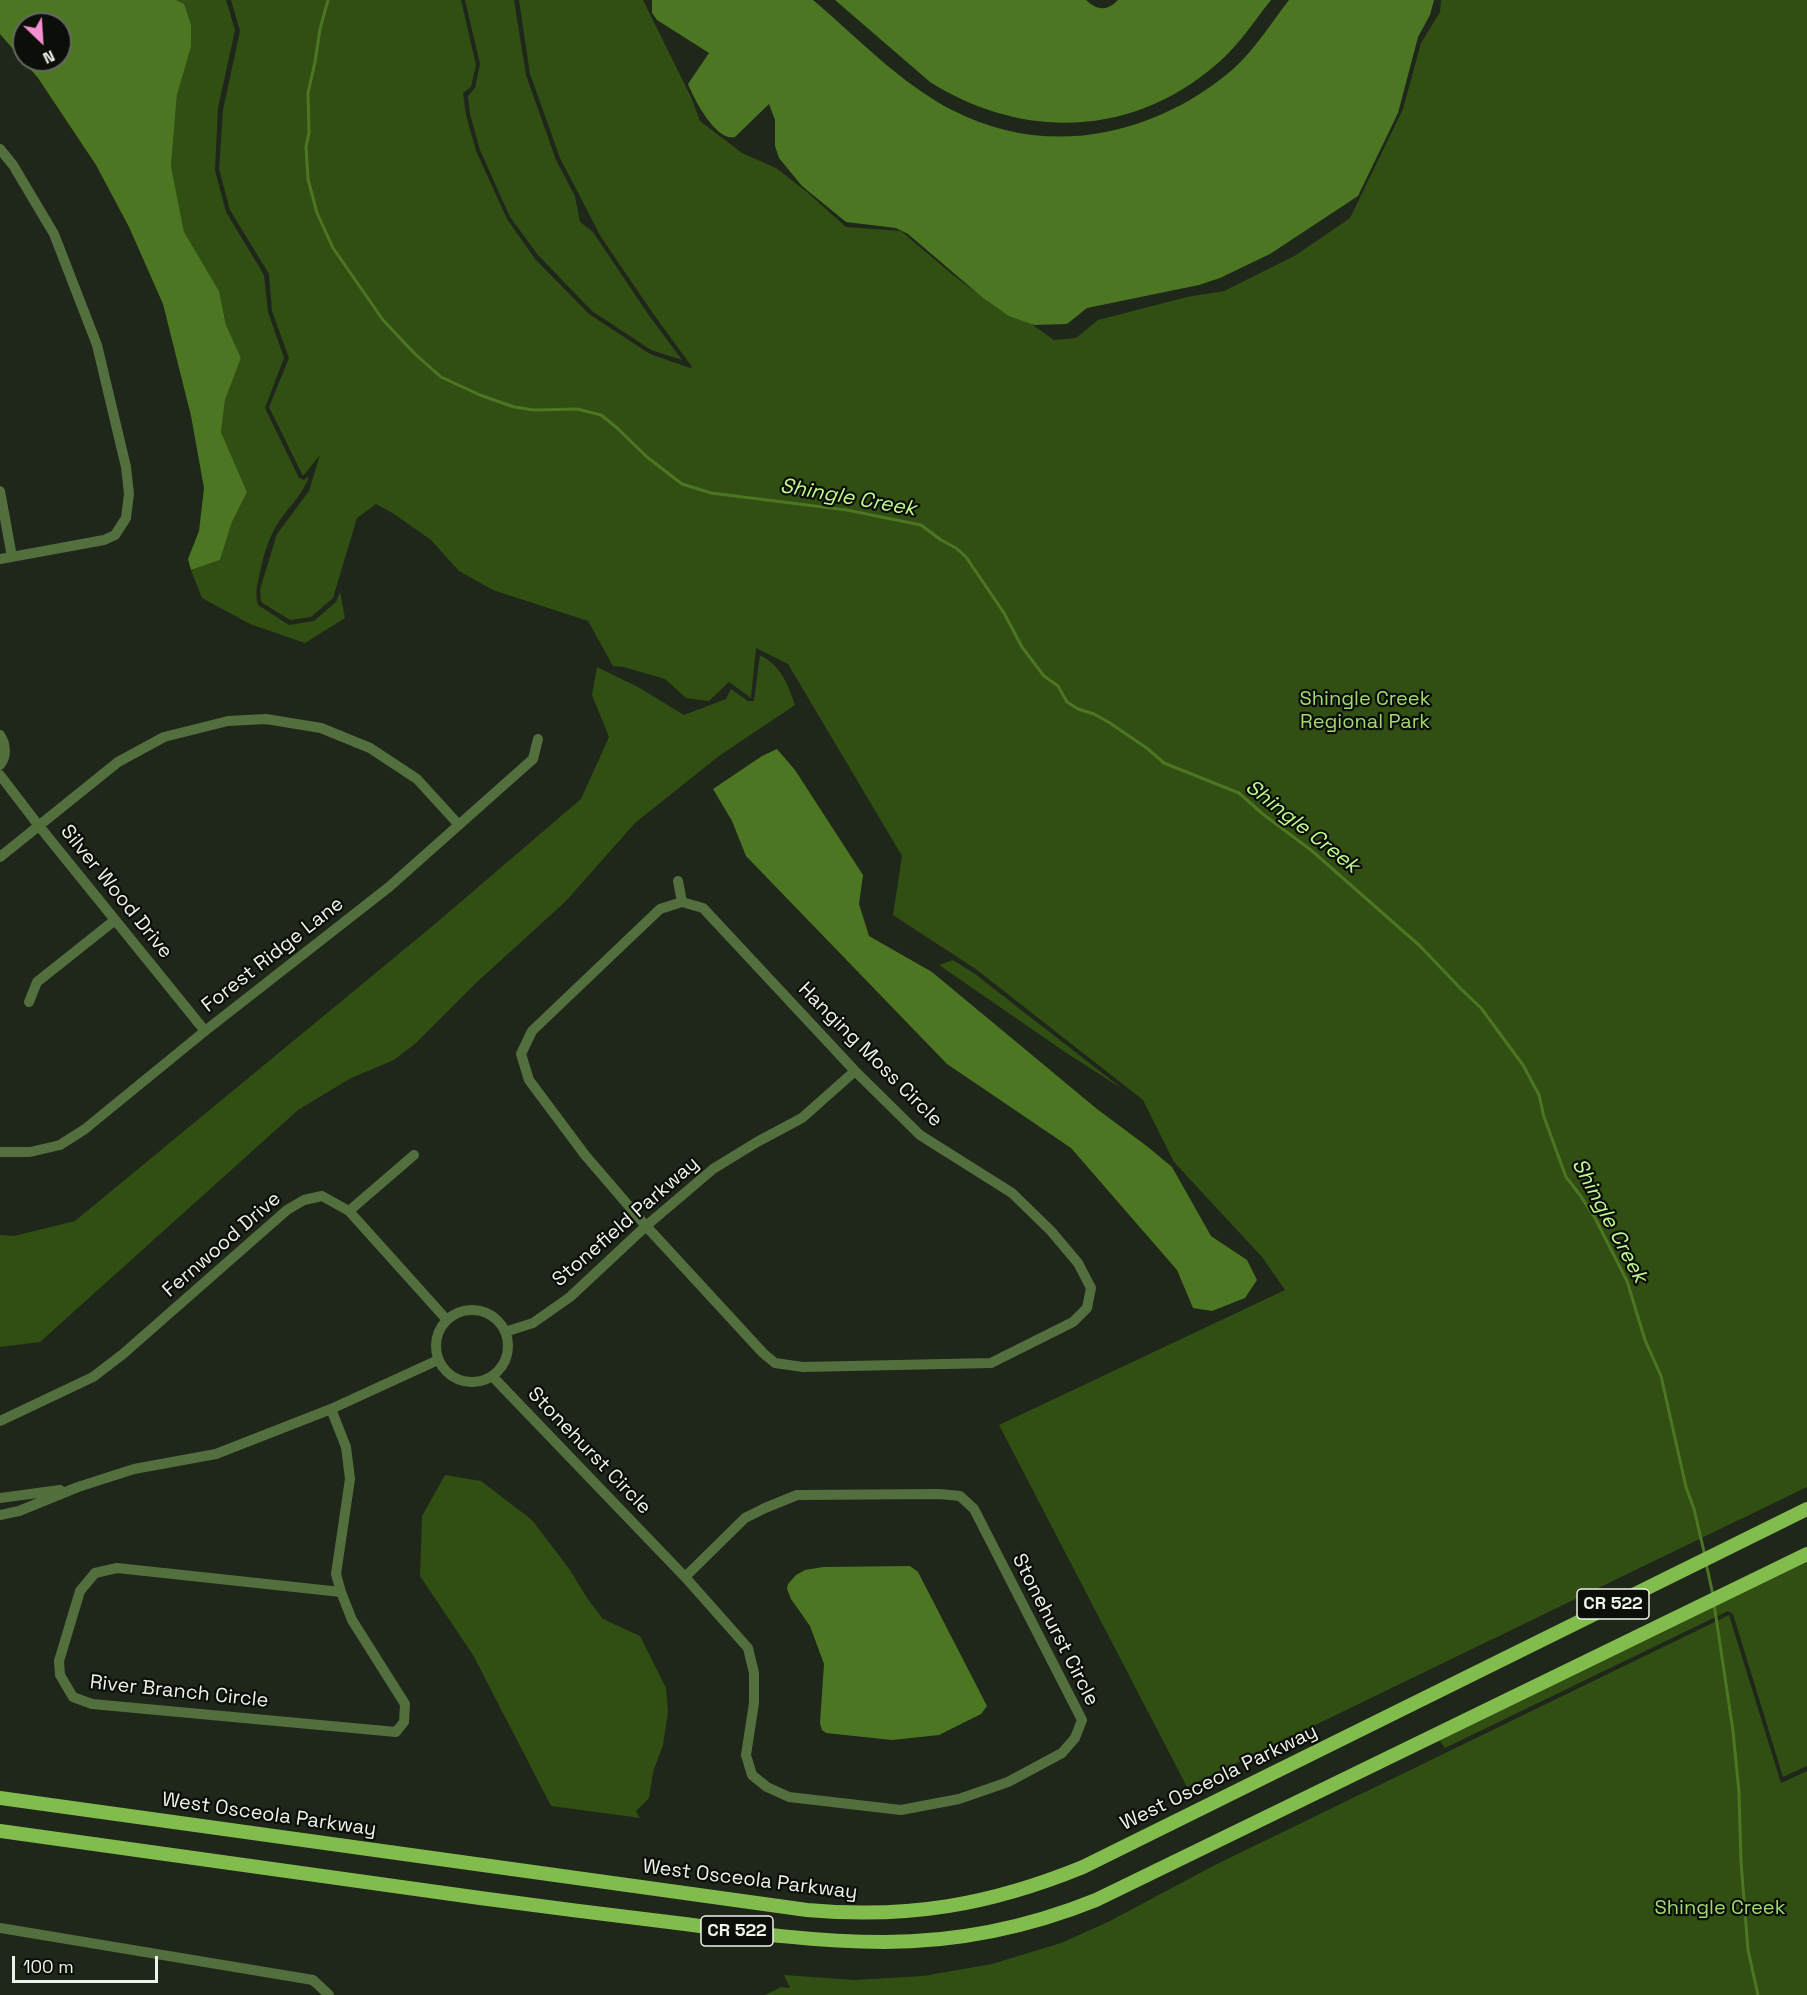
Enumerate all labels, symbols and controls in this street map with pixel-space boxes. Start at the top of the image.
north arrow [12,12,72,72]
text: N [40,45,58,69]
water label: Shingle Creek [778,474,918,522]
park label: Shingle Creek Regional Park [1300,688,1430,735]
water label: Shingle Creek [1240,775,1364,879]
street label: Silver Wood Drive [55,820,177,964]
street label: Forest Ridge Lane [197,892,349,1018]
street label: Hanging Moss Circle [793,978,947,1132]
street label: Stonefield Parkway [548,1152,704,1292]
water label: Shingle Creek [1566,1154,1652,1288]
street label: Fernwood Drive [158,1187,286,1303]
street label: Stonehurst Circle [522,1382,656,1520]
street label: Stonehurst Circle [1006,1550,1104,1710]
road number: CR 522 [1577,1589,1649,1619]
street label: River Branch Circle [88,1671,270,1713]
street label: West Osceola Parkway [1117,1720,1321,1836]
street label: West Osceola Parkway [160,1788,378,1842]
street label: West Osceola Parkway [641,1855,859,1905]
park label: Shingle Creek [1655,1897,1785,1921]
road number: CR 522 [701,1916,773,1946]
scale bar [15,1944,160,1982]
text: 100 m [23,1955,74,1978]

